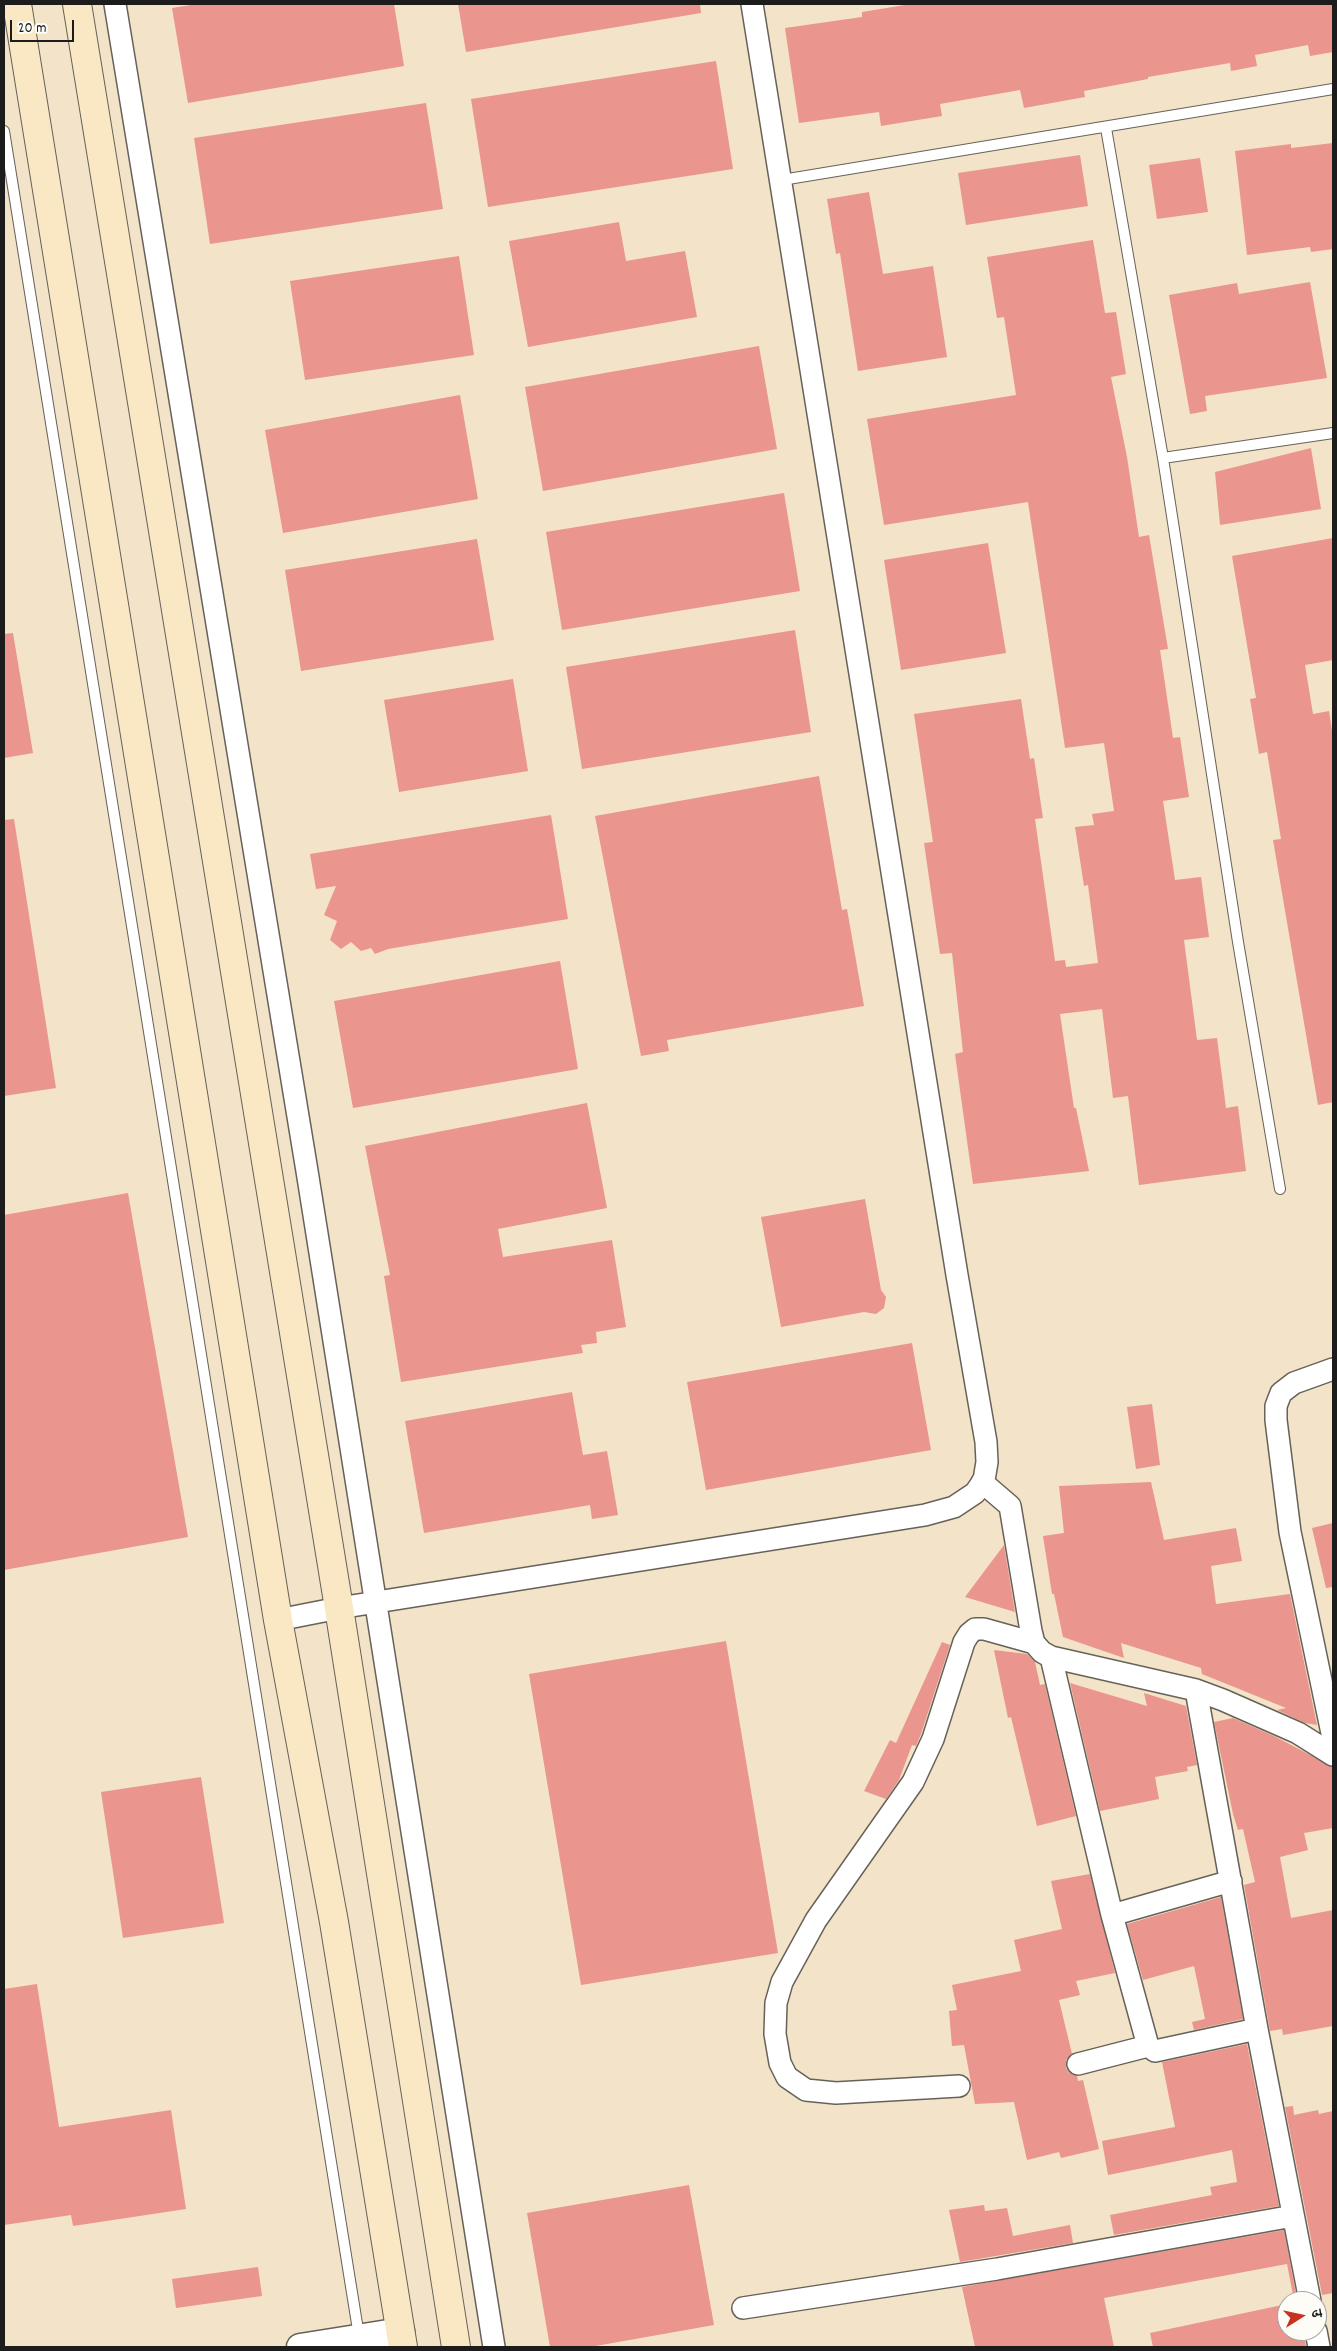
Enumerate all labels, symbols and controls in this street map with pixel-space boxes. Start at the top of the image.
scale bar [12,10,76,42]
text: 20 m [18,18,46,40]
north arrow [1277,2291,1327,2341]
text: उ [1305,2308,1326,2319]

